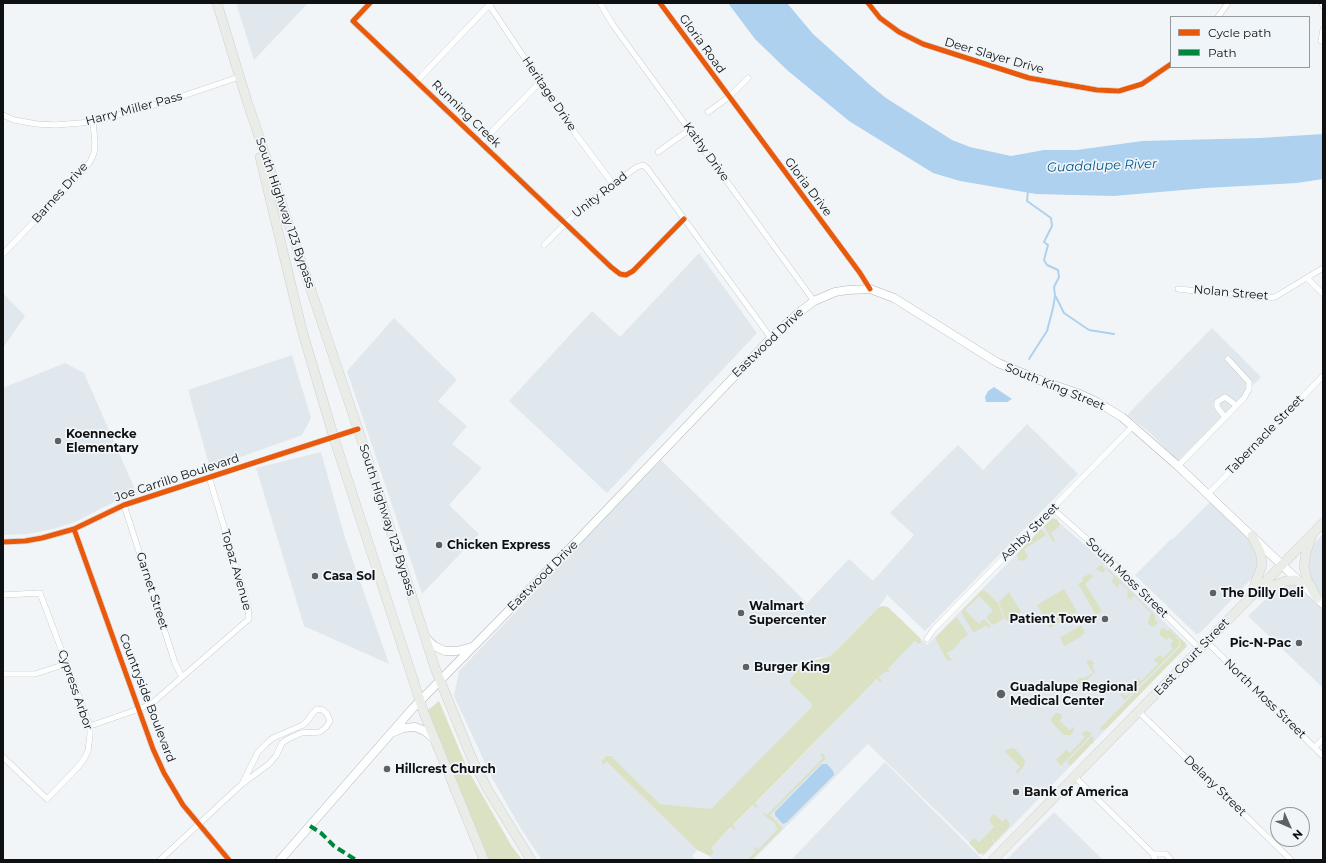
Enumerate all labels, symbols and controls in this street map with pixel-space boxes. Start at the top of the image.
street label: Gloria Road [676,12,728,76]
legend [1170,16,1310,68]
text: Cycle path [1208,25,1271,40]
street label: Deer Slayer Drive [943,35,1045,77]
text: Path [1208,45,1237,60]
street label: Heritage Drive [519,54,579,134]
street label: Running Creek [428,77,504,151]
street label: Harry Miller Pass [84,89,184,129]
street label: Kathy Drive [680,120,732,184]
street label: South Highway 123 Bypass [252,136,318,290]
street label: Gloria Drive [781,155,835,219]
water label: Guadalupe River [1047,156,1157,176]
street label: Barnes Drive [29,160,91,226]
street label: Unity Road [569,169,631,221]
street label: Nolan Street [1193,283,1269,303]
street label: Eastwood Drive [729,305,807,381]
street label: South King Street [1003,360,1107,414]
street label: Tabernacle Street [1223,392,1307,478]
place label: Koennecke Elementary [66,427,138,455]
marker: Koennecke Elementary [53,436,63,446]
street label: South Highway 123 Bypass [356,442,418,598]
street label: Joe Carrillo Boulevard [113,451,241,505]
street label: Ashby Street [998,500,1062,564]
street label: Topaz Avenue [218,528,254,612]
street label: South Moss Street [1083,535,1171,621]
place label: Chicken Express [447,538,550,552]
street label: Eastwood Drive [505,538,581,614]
marker: Chicken Express [434,540,444,550]
street label: Garnet Street [133,550,171,632]
place label: Casa Sol [323,569,375,583]
marker: Casa Sol [310,571,320,581]
place label: The Dilly Deli [1221,586,1304,600]
marker: The Dilly Deli [1208,588,1218,598]
place label: Walmart Supercenter [749,599,826,627]
marker: Walmart Supercenter [736,608,746,618]
place label: Patient Tower [1009,612,1097,626]
marker: Patient Tower [1100,614,1110,624]
street label: East Court Street [1151,615,1233,699]
street label: Countryside Boulevard [116,632,178,764]
place label: Pic-N-Pac [1230,636,1291,650]
marker: Pic-N-Pac [1294,638,1304,648]
street label: Cypress Arbor [55,648,95,732]
street label: North Moss Street [1221,656,1309,742]
place label: Burger King [754,660,830,674]
marker: Burger King [741,662,751,672]
place label: Guadalupe Regional Medical Center [1010,680,1137,708]
marker: Guadalupe Regional Medical Center [995,688,1007,700]
street label: Delany Street [1181,753,1249,819]
place label: Hillcrest Church [395,762,496,776]
marker: Hillcrest Church [382,764,392,774]
place label: Bank of America [1024,785,1129,799]
marker: Bank of America [1011,787,1021,797]
north arrow [1270,807,1310,847]
text: N [1290,827,1306,843]

